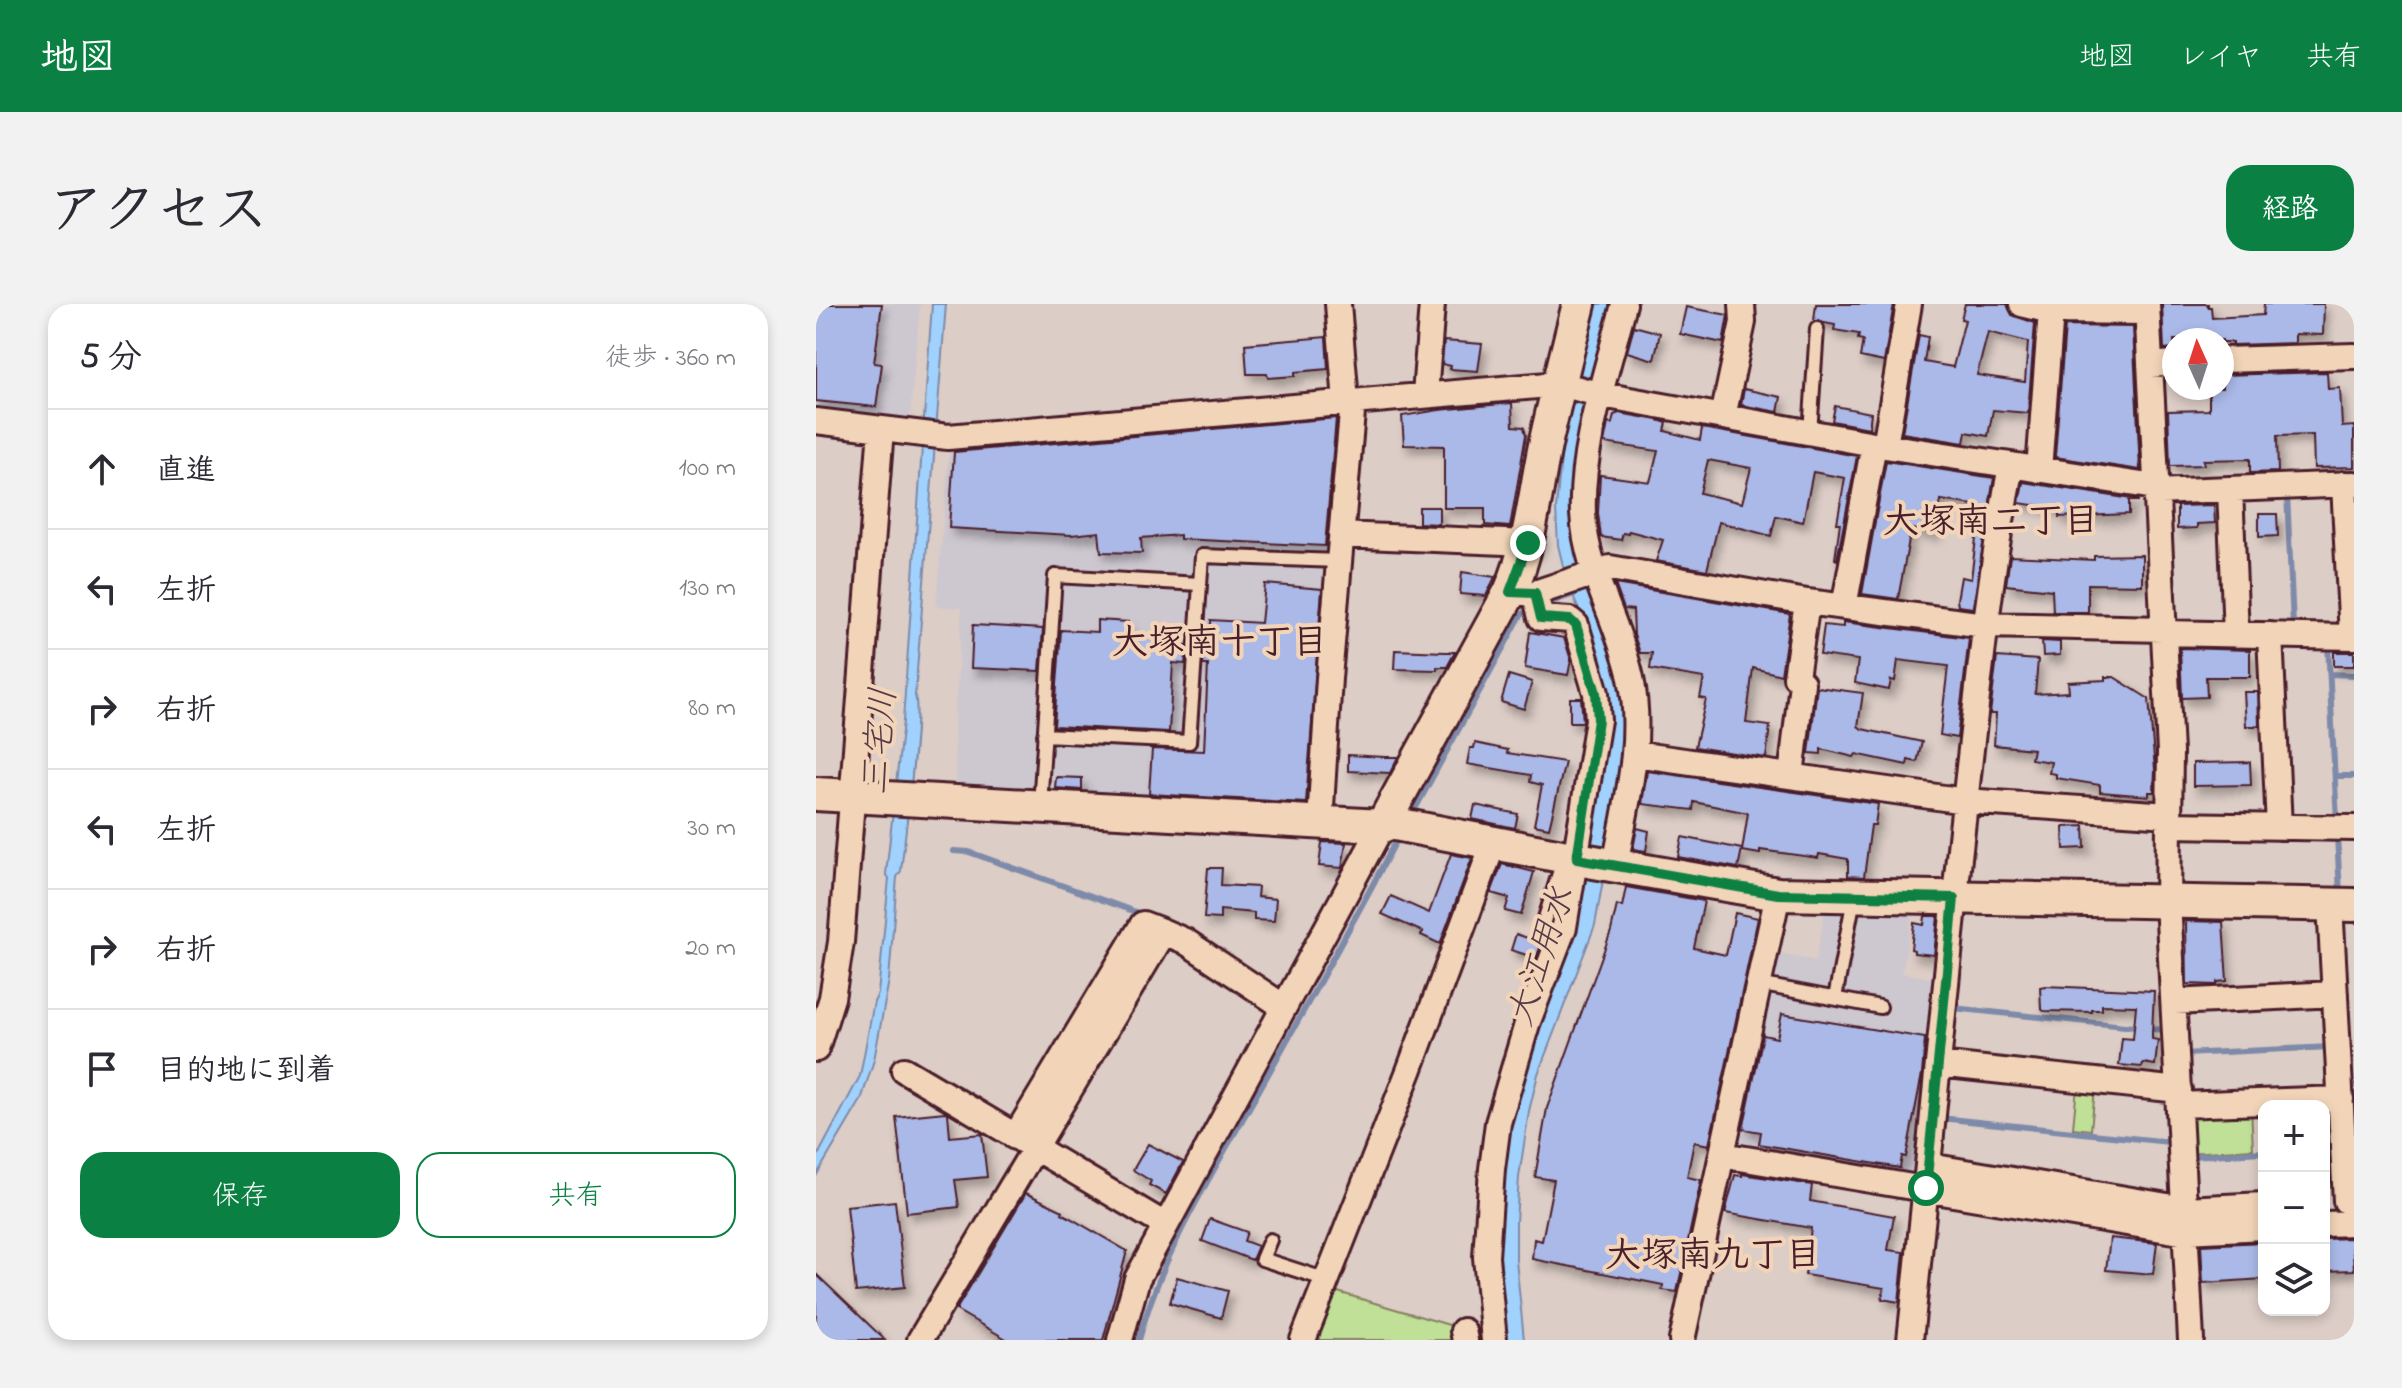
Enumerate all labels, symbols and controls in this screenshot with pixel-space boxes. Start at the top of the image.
text: 地図 [40,32,116,88]
text: 地図 [2079,38,2135,79]
text: レイヤ [2179,38,2262,79]
text: 共有 [2306,38,2362,79]
button: 経路 [2226,165,2354,251]
text: アクセス [48,173,269,254]
north arrow [2162,328,2234,400]
text: 5 分 [80,334,142,384]
text: 徒歩 · 360 m [605,340,736,378]
icon: ahead [80,447,124,491]
text: 直進 [156,450,216,494]
text: 100 m [679,450,736,488]
district label: 大塚南二丁目 [1883,497,2099,550]
route end [1510,525,1546,561]
icon: left [80,567,124,611]
text: 左折 [156,570,216,614]
text: 130 m [679,570,736,608]
district label: 大塚南十丁目 [1112,618,1328,671]
water label: 三宅川 [850,685,913,798]
icon: right [80,687,124,731]
text: 右折 [156,690,216,734]
text: 80 m [688,690,736,728]
icon: left [80,807,124,851]
text: 左折 [156,810,216,854]
text: 30 m [687,810,736,848]
water label: 大江用水 [1496,881,1591,1034]
icon: right [80,927,124,971]
text: 右折 [156,930,216,974]
text: 20 m [685,930,736,968]
icon: arrive [80,1047,124,1091]
text: 目的地に到着 [156,1050,336,1094]
map controls [2258,1100,2330,1316]
button: + [2258,1100,2330,1172]
button: 保存 [80,1152,400,1238]
button: 共有 [416,1152,736,1238]
route start [1908,1170,1944,1206]
button: − [2258,1172,2330,1244]
district label: 大塚南九丁目 [1605,1231,1821,1284]
button: layers [2258,1244,2330,1316]

